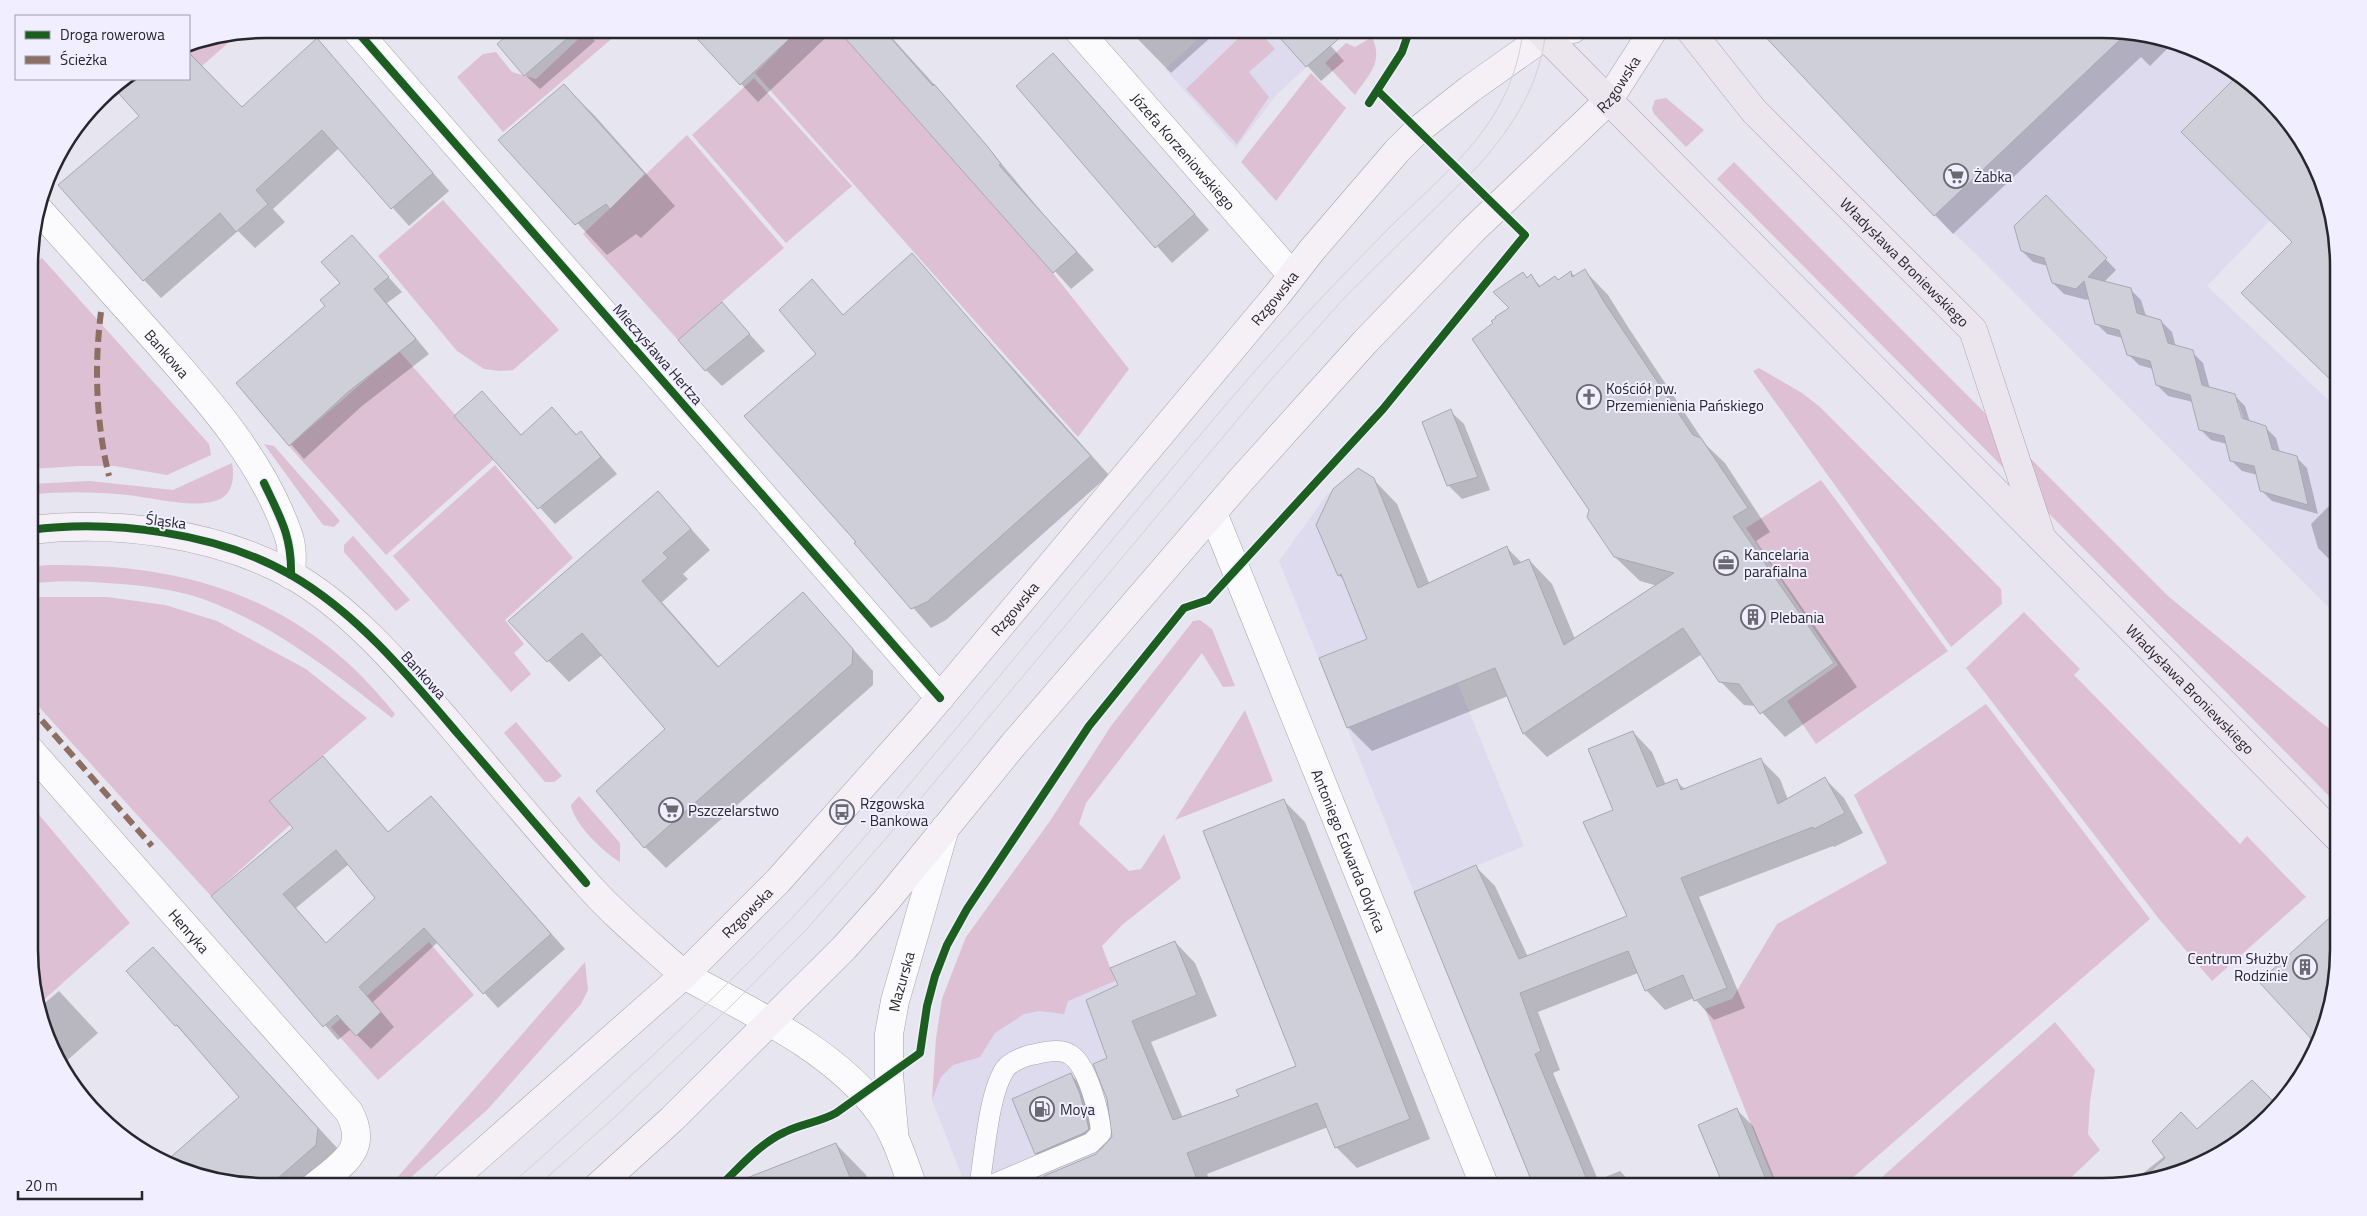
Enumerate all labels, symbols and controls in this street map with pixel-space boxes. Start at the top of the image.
legend [15,15,190,80]
text: Droga rowerowa [60,23,165,46]
text: Ścieżka [60,48,107,71]
street label: Rzgowska [1591,51,1646,118]
street label: Józefa Korzeniowskiego [1126,87,1241,215]
supermarket icon: Żabka [1943,163,1969,189]
place label: Żabka [1974,165,2013,188]
street label: Władysława Broniewskiego [1835,192,1975,332]
street label: Rzgowska [1245,265,1304,330]
street label: Mieczysława Hertza [607,298,709,410]
street label: Bankowa [139,324,196,383]
place label: Kościół pw. Przemienienia Pańskiego [1606,377,1764,417]
church icon: Kościół pw. Przemienienia Pańskiego [1576,384,1602,410]
street label: Śląska [144,507,188,535]
place label: Kancelaria parafialna [1744,543,1810,583]
office icon: Kancelaria parafialna [1713,550,1739,576]
street label: Rzgowska [985,576,1044,641]
building icon: Plebania [1740,604,1766,630]
place label: Plebania [1770,606,1825,629]
street label: Władysława Broniewskiego [2121,619,2260,759]
street label: Bankowa [396,646,452,705]
street label: Antoniego Edwarda Odyńca [1306,766,1393,936]
place label: Rzgowska - Bankowa [860,792,929,832]
supermarket icon: Pszczelarstwo [658,797,684,823]
place label: Pszczelarstwo [688,799,779,822]
bus stop icon: Rzgowska - Bankowa [829,799,855,825]
street label: Rzgowska [716,881,778,943]
street label: Henryka [163,903,216,959]
place label: Centrum Służby Rodzinie [2188,947,2288,987]
street label: Mazurska [882,948,920,1014]
building icon: Centrum Służby Rodzinie [2292,954,2318,980]
fuel station icon: Moya [1029,1096,1055,1122]
place label: Moya [1060,1098,1095,1121]
scale bar [18,1168,141,1200]
text: 20 m [25,1174,58,1197]

